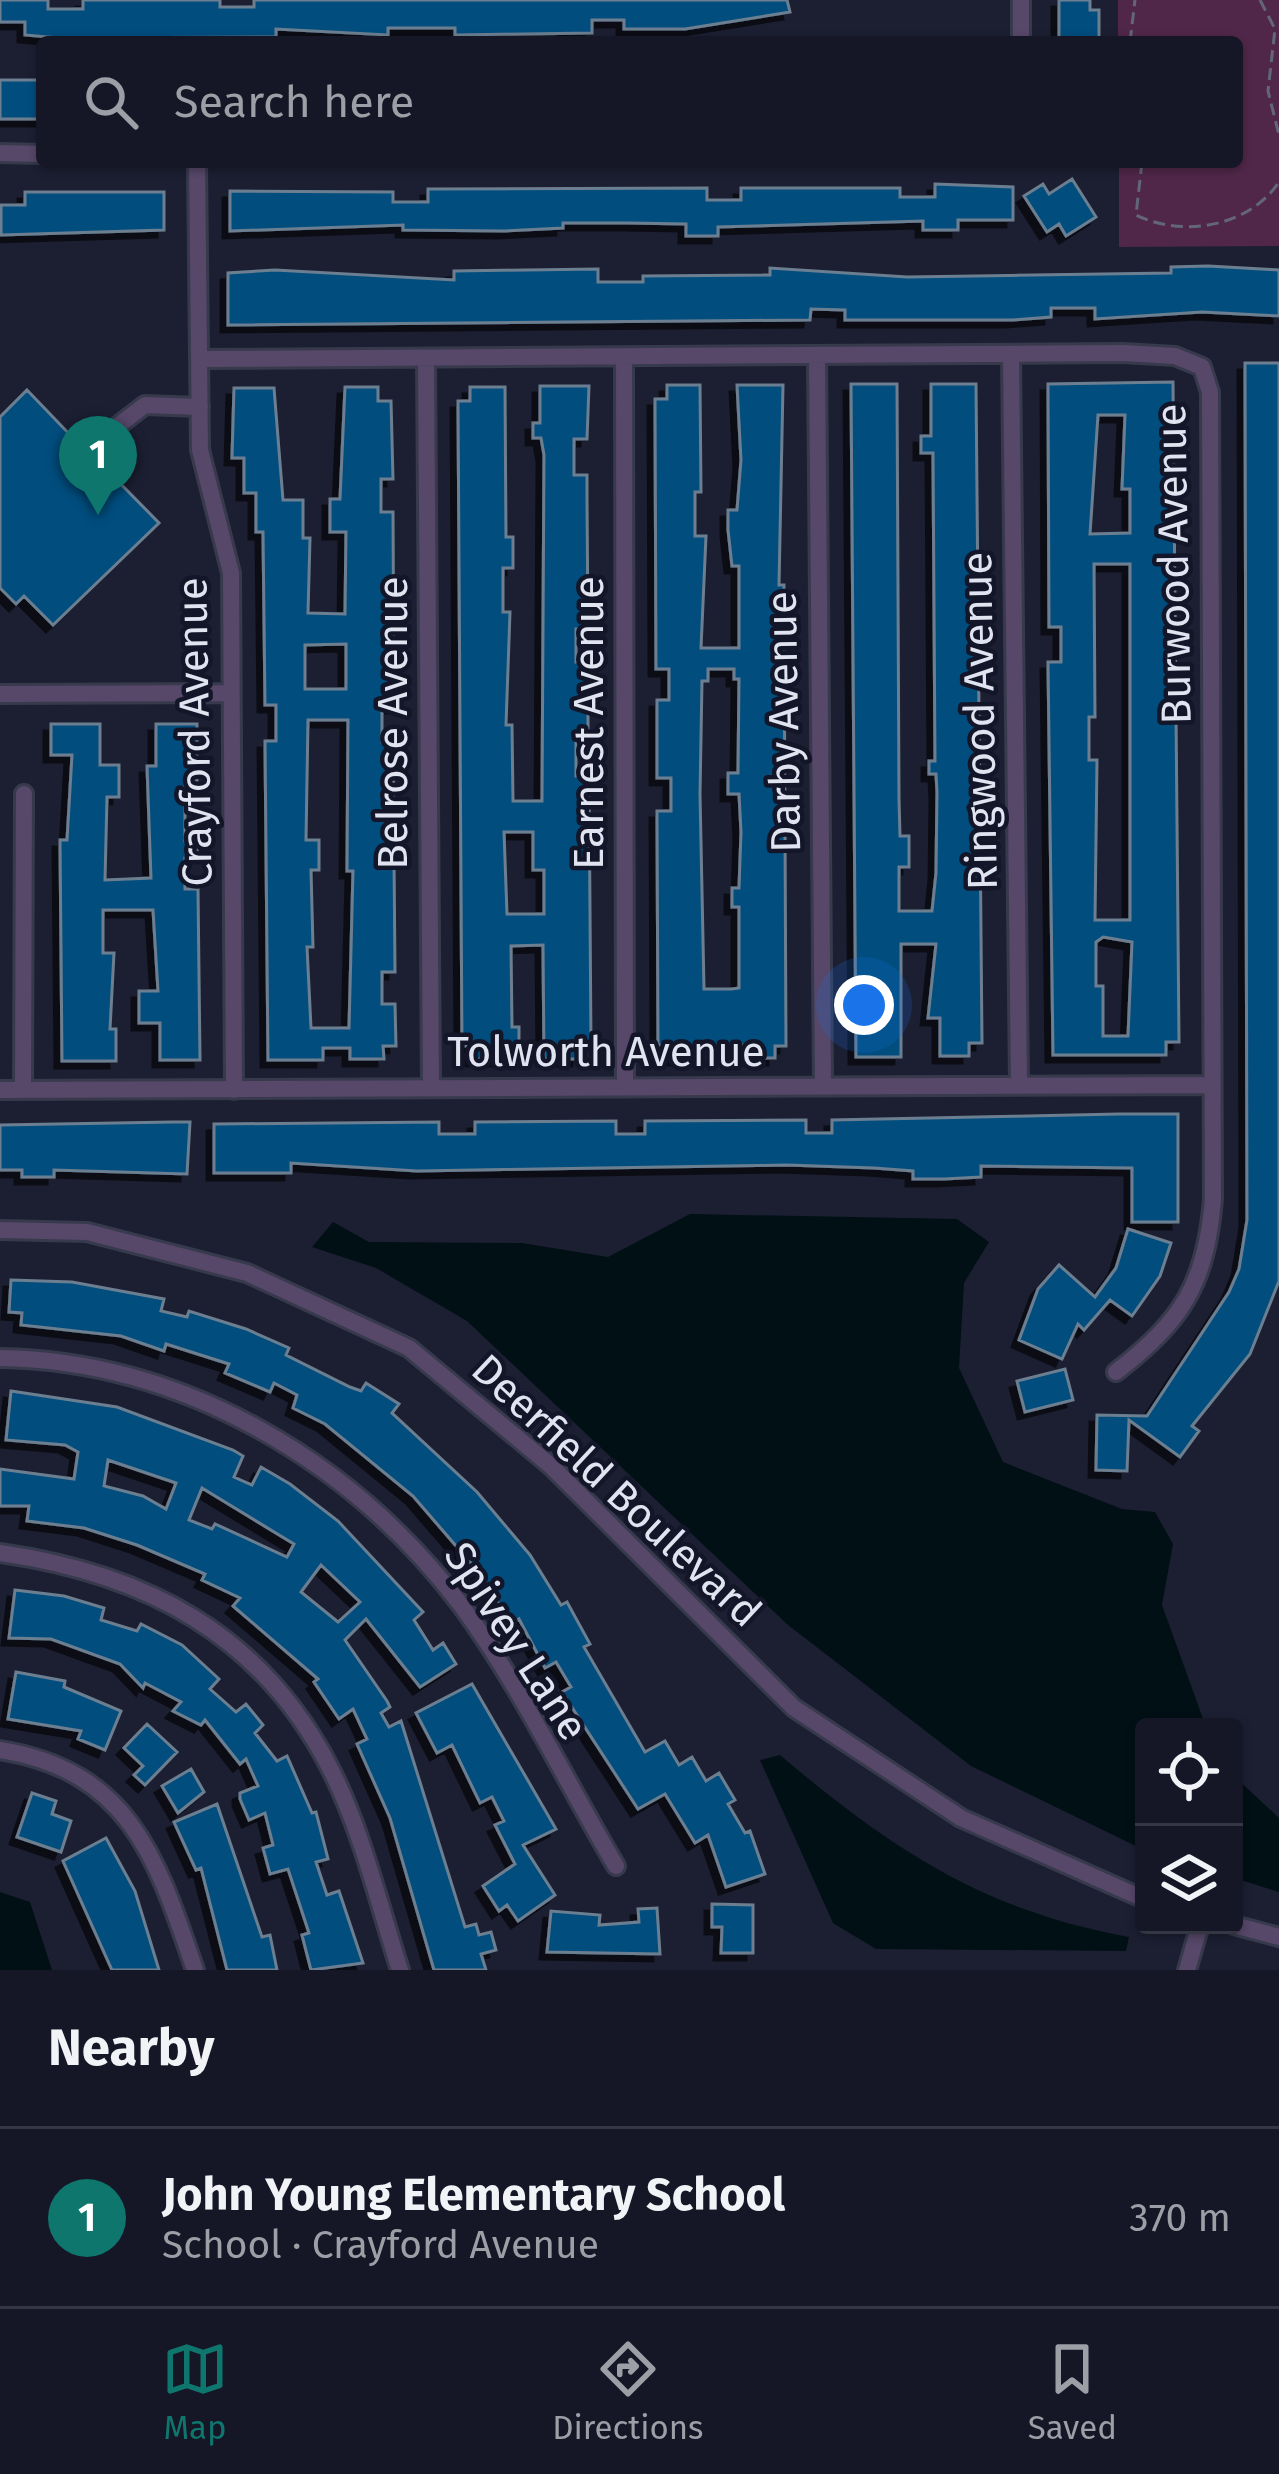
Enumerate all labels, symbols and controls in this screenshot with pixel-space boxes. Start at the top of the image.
search box [36,36,1243,168]
icon: search [78,69,144,135]
text: Search here [174,75,414,129]
street label: Burwood Avenue [1146,403,1202,725]
pin: 1 [59,416,137,515]
street label: Ringwood Avenue [952,551,1008,891]
street label: Belrose Avenue [368,576,418,870]
street label: Earnest Avenue [564,576,614,870]
street label: Crayford Avenue [167,577,223,887]
street label: Darby Avenue [757,591,811,853]
your location [834,975,894,1035]
street label: Tolworth Avenue [447,1027,765,1077]
street label: Deerfield Boulevard [462,1344,771,1637]
street label: Spivey Lane [434,1533,599,1750]
map controls [1135,1718,1243,1934]
button: locate [1135,1718,1243,1826]
button: layers [1135,1826,1243,1934]
text: Nearby [48,2017,214,2079]
text: John Young Elementary School [162,2168,785,2222]
text: 1 [78,2195,96,2241]
text: 370 m [1129,2195,1231,2241]
text: School · Crayford Avenue [162,2222,599,2268]
tab: Map [162,2336,228,2448]
tab: Directions [552,2336,704,2448]
tab: Saved [1028,2336,1117,2448]

